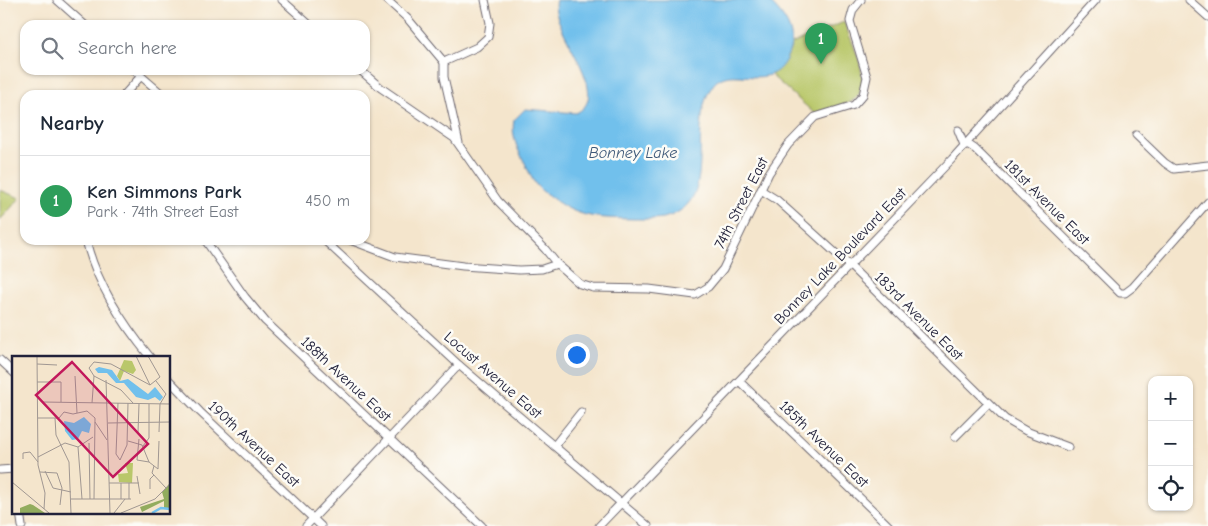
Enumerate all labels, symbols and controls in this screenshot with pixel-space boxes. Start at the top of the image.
search box [20,20,370,75]
pin: 1 [805,23,837,64]
icon: search [38,34,66,62]
text: Search here [78,37,177,59]
text: Nearby [40,111,104,135]
water label: Bonney Lake [589,144,677,162]
street label: 74th Street East [710,154,772,252]
street label: 181st Avenue East [1001,156,1094,249]
text: Ken Simmons Park [87,181,241,203]
street label: Bonney Lake Boulevard East [770,184,910,328]
text: 1 [53,192,59,210]
text: 450 m [305,192,350,210]
text: Park · 74th Street East [87,203,238,221]
street label: 183rd Avenue East [871,268,967,364]
street label: Locust Avenue East [440,328,546,423]
street label: 188th Avenue East [297,333,395,426]
your location [564,342,590,368]
inset map [12,356,170,514]
map controls [1148,376,1193,511]
button: + [1148,376,1193,421]
street label: 190th Avenue East [205,397,304,491]
street label: 185th Avenue East [776,397,873,492]
button: − [1148,421,1193,466]
button: locate [1148,466,1193,511]

